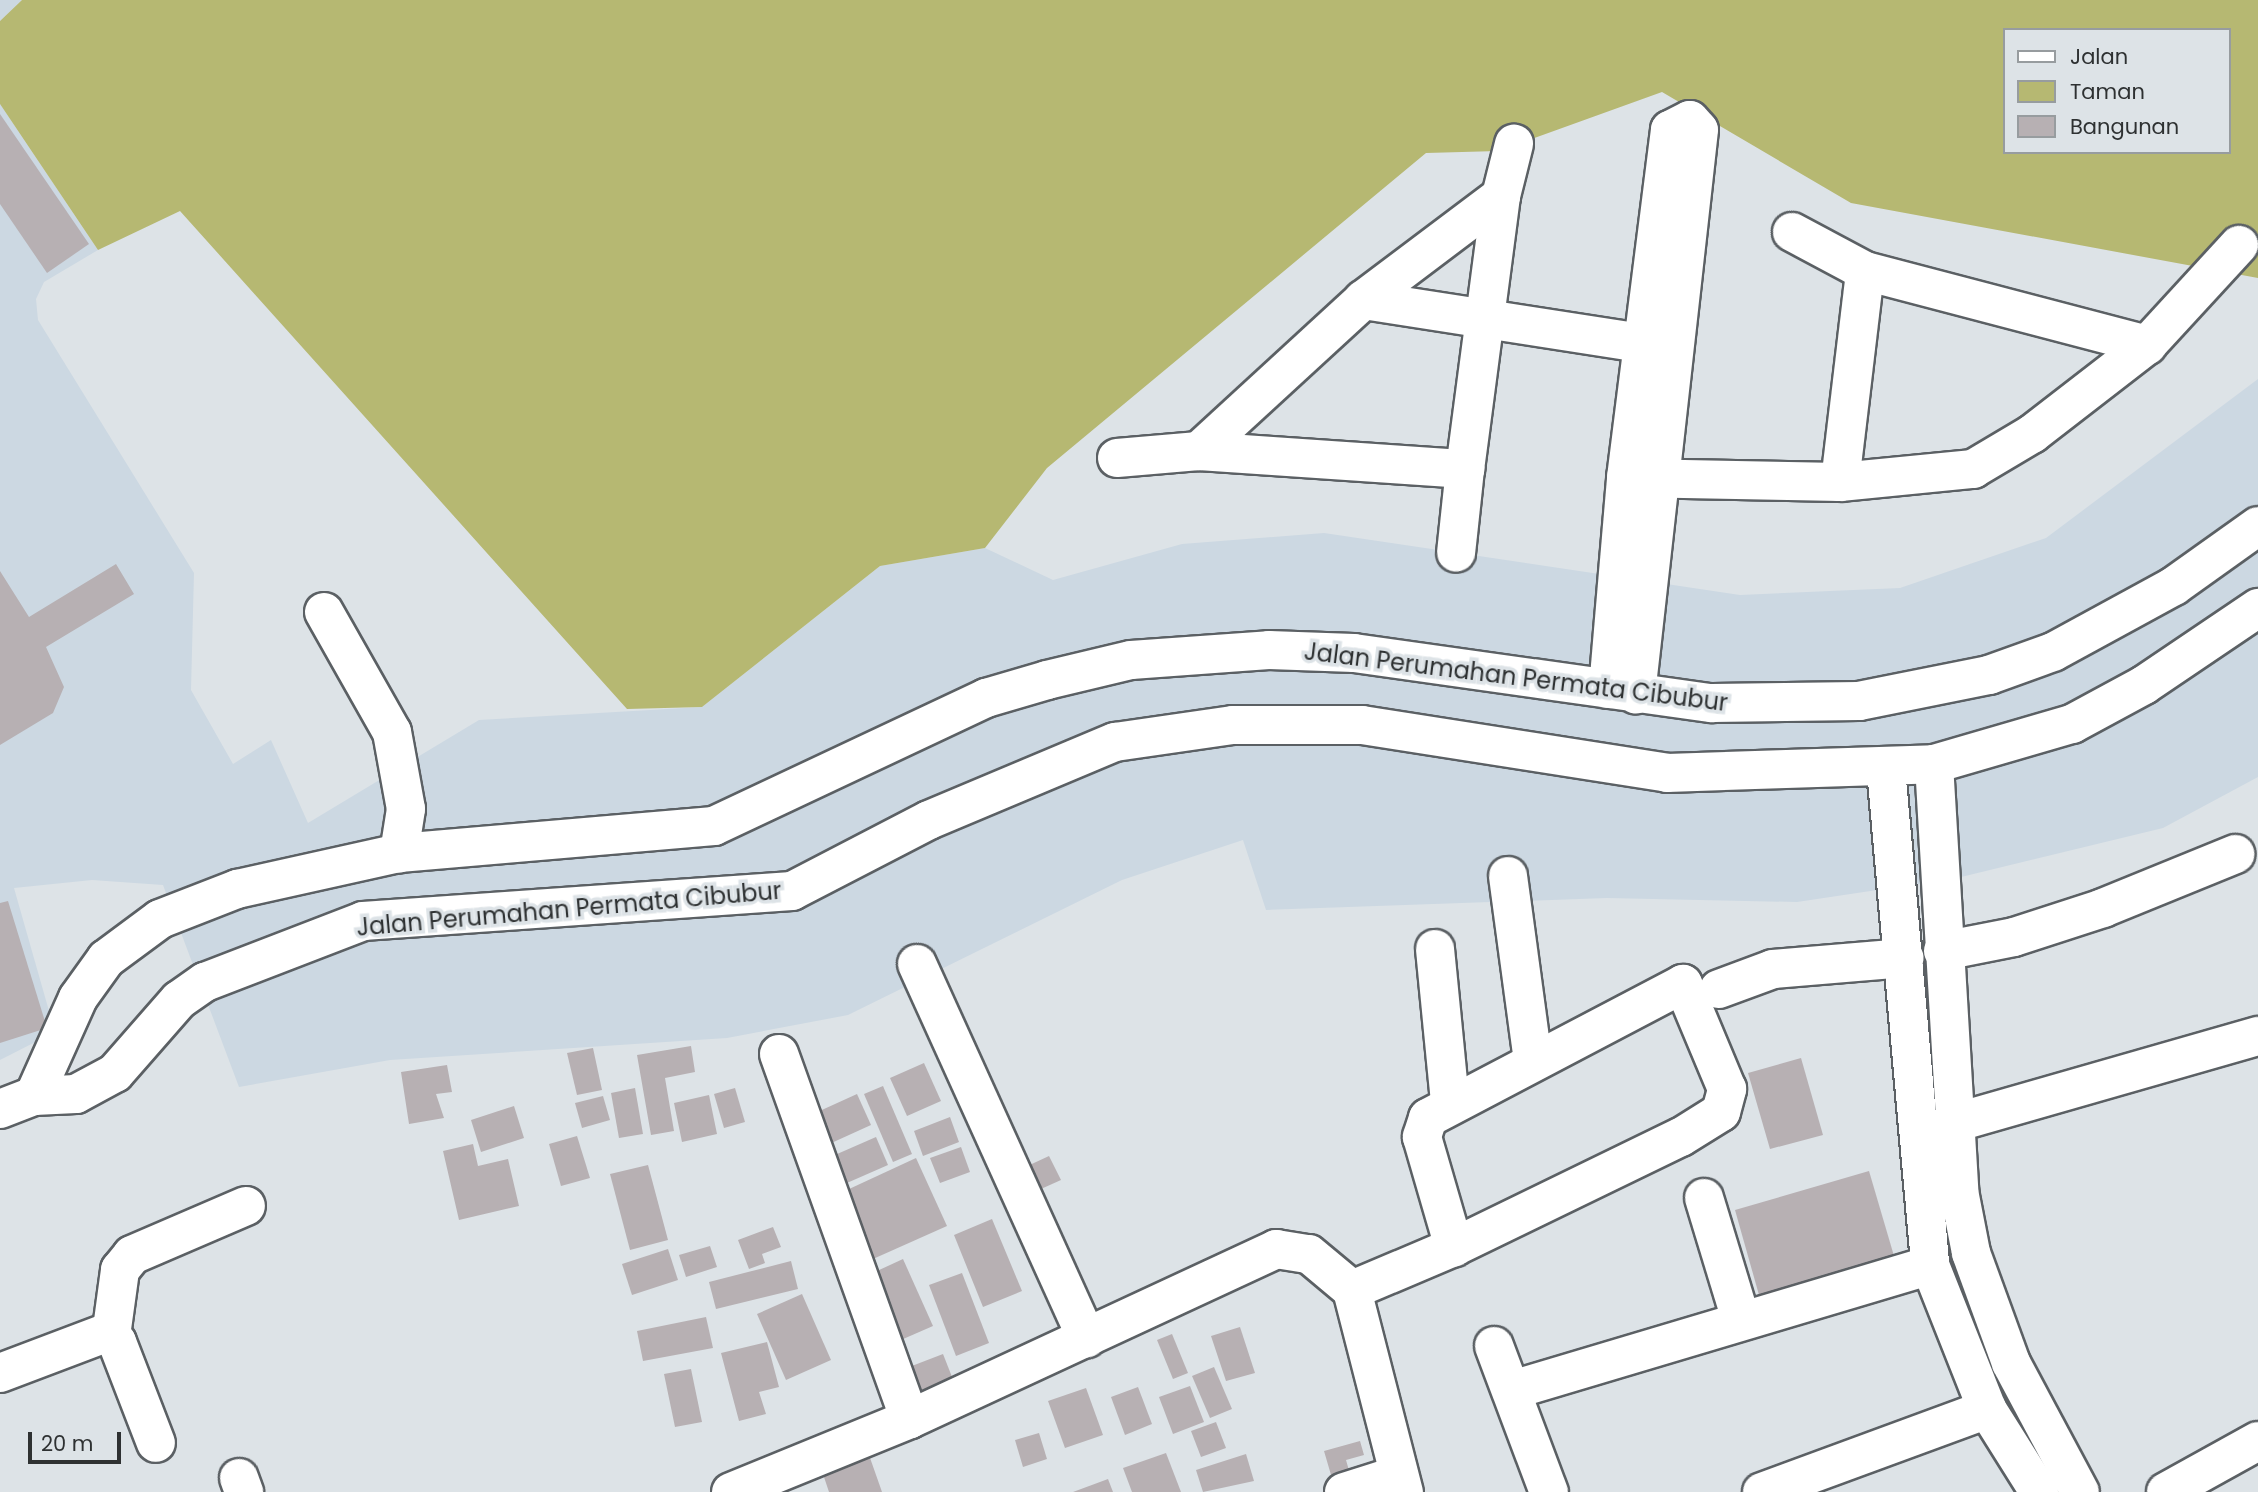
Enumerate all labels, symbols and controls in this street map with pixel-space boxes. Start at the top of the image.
legend [2002,28,2230,154]
text: Jalan [2070,42,2128,71]
text: Taman [2070,77,2145,106]
text: Bangunan [2070,112,2179,141]
street label: Jalan Perumahan Permata Cibubur [1302,637,1730,717]
street label: Jalan Perumahan Permata Cibubur [355,876,783,942]
scale bar [32,1418,124,1462]
text: 20 m [41,1429,94,1458]

